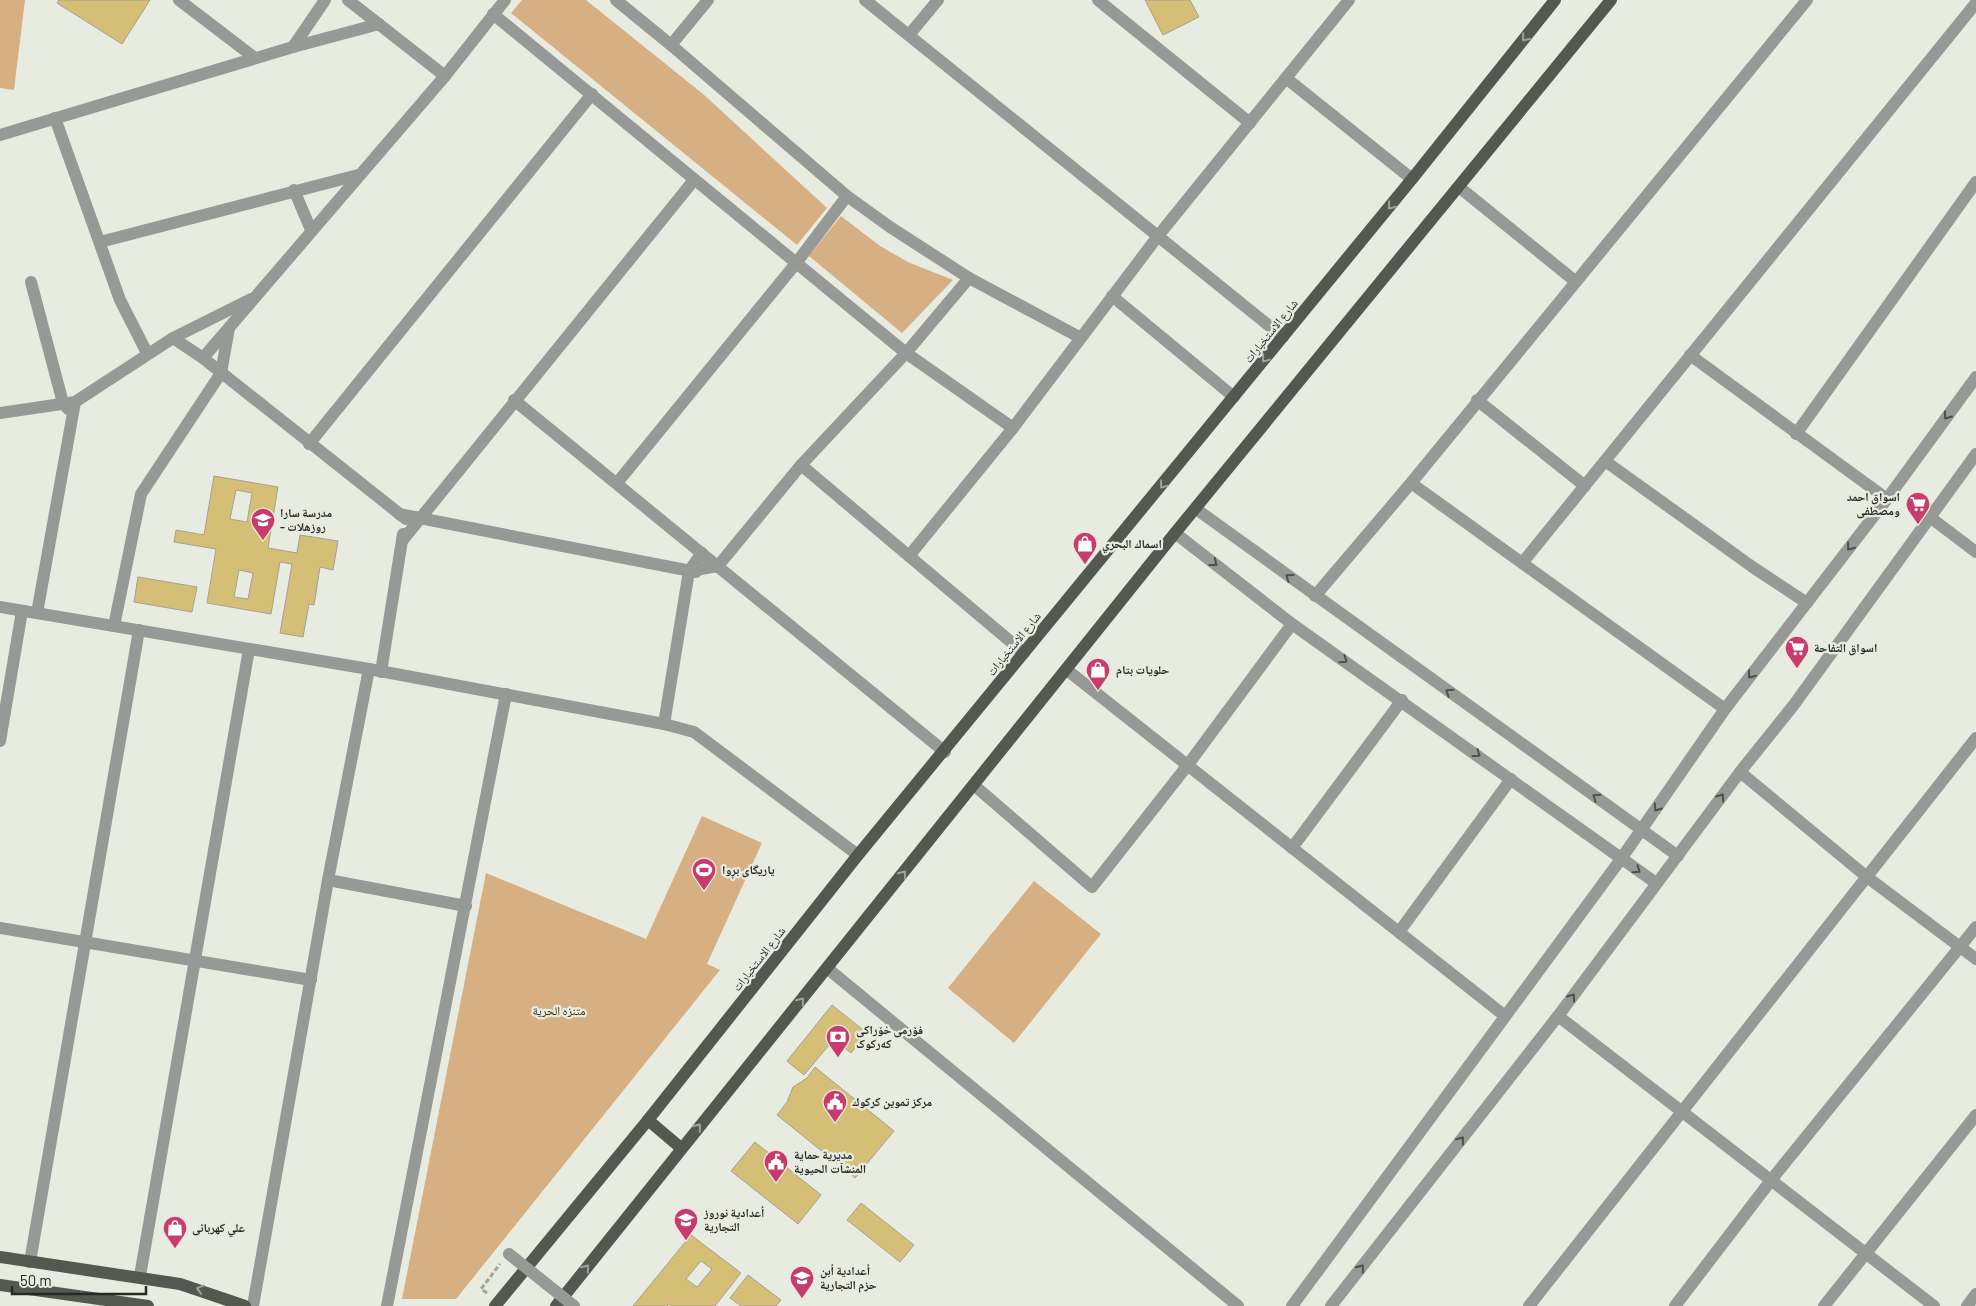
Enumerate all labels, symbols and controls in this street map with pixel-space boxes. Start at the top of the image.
one-way arrow [1522,32,1530,41]
one-way arrow [1388,200,1396,209]
street label: شارع الاستخبارات [1240,296,1302,366]
one-way arrow [1263,353,1271,362]
one-way arrow [1944,410,1953,420]
one-way arrow [1159,479,1168,488]
place label: اسواق احمد ومصطفى [1847,489,1900,519]
supermarket icon: اسواق احمد ومصطفى [1905,491,1931,525]
place label: مدرسة سارا - روزهلات [280,505,333,534]
school or university icon: مدرسة سارا - روزهلات [250,507,276,541]
shop icon: اسماك البحري [1072,531,1098,565]
place label: اسماك البحري [1102,536,1162,554]
one-way arrow [1848,541,1856,550]
one-way arrow [1208,557,1218,566]
one-way arrow [1285,574,1294,583]
street label: شارع الاستخبارات [983,609,1045,679]
supermarket icon: اسواق التفاحة [1784,635,1810,669]
place label: اسواق التفاحة [1814,640,1877,656]
one-way arrow [1338,654,1348,663]
shop icon: حلويات بتام [1085,657,1111,691]
place label: حلويات بتام [1116,662,1170,678]
one-way arrow [1749,669,1757,678]
one-way arrow [1445,689,1455,698]
one-way arrow [1471,748,1481,757]
one-way arrow [1592,793,1601,803]
one-way arrow [1715,793,1724,803]
one-way arrow [1654,802,1663,811]
sports icon: یاریگای بڕوا [691,857,717,891]
place label: یاریگای بڕوا [722,862,775,879]
one-way arrow [1631,864,1640,873]
one-way arrow [897,871,906,880]
street label: شارع الاستخبارات [729,923,789,995]
one-way arrow [1566,994,1574,1003]
one-way arrow [795,998,803,1007]
park label: متنزه الحرية [532,1003,586,1018]
place label: فۆرمی خۆراکی کەرکوک [856,1022,923,1051]
bank icon: فۆرمی خۆراکی کەرکوک [825,1024,851,1058]
public building icon: مركز تموين كركوك [822,1089,848,1123]
place label: مركز تموين كركوك [852,1094,932,1110]
one-way arrow [693,1124,701,1133]
one-way arrow [1456,1136,1465,1145]
place label: مديرية حماية المنشآت الحيوية [794,1147,866,1176]
public building icon: مديرية حماية المنشآت الحيوية [763,1149,789,1183]
place label: أعدادية نوروز التجارية [703,1205,764,1234]
school or university icon: أعدادية نوروز التجارية [673,1207,699,1241]
shop icon: علي كهربائى [162,1215,188,1249]
place label: علي كهربائى [192,1220,245,1238]
place label: أعدادية أبن حزم التجارية [820,1263,877,1293]
scale bar [12,1264,146,1296]
one-way arrow [581,1265,589,1274]
school or university icon: أعدادية أبن حزم التجارية [789,1265,815,1299]
one-way arrow [1356,1265,1364,1274]
text: 50 m [20,1271,52,1289]
one-way arrow [196,1285,204,1295]

